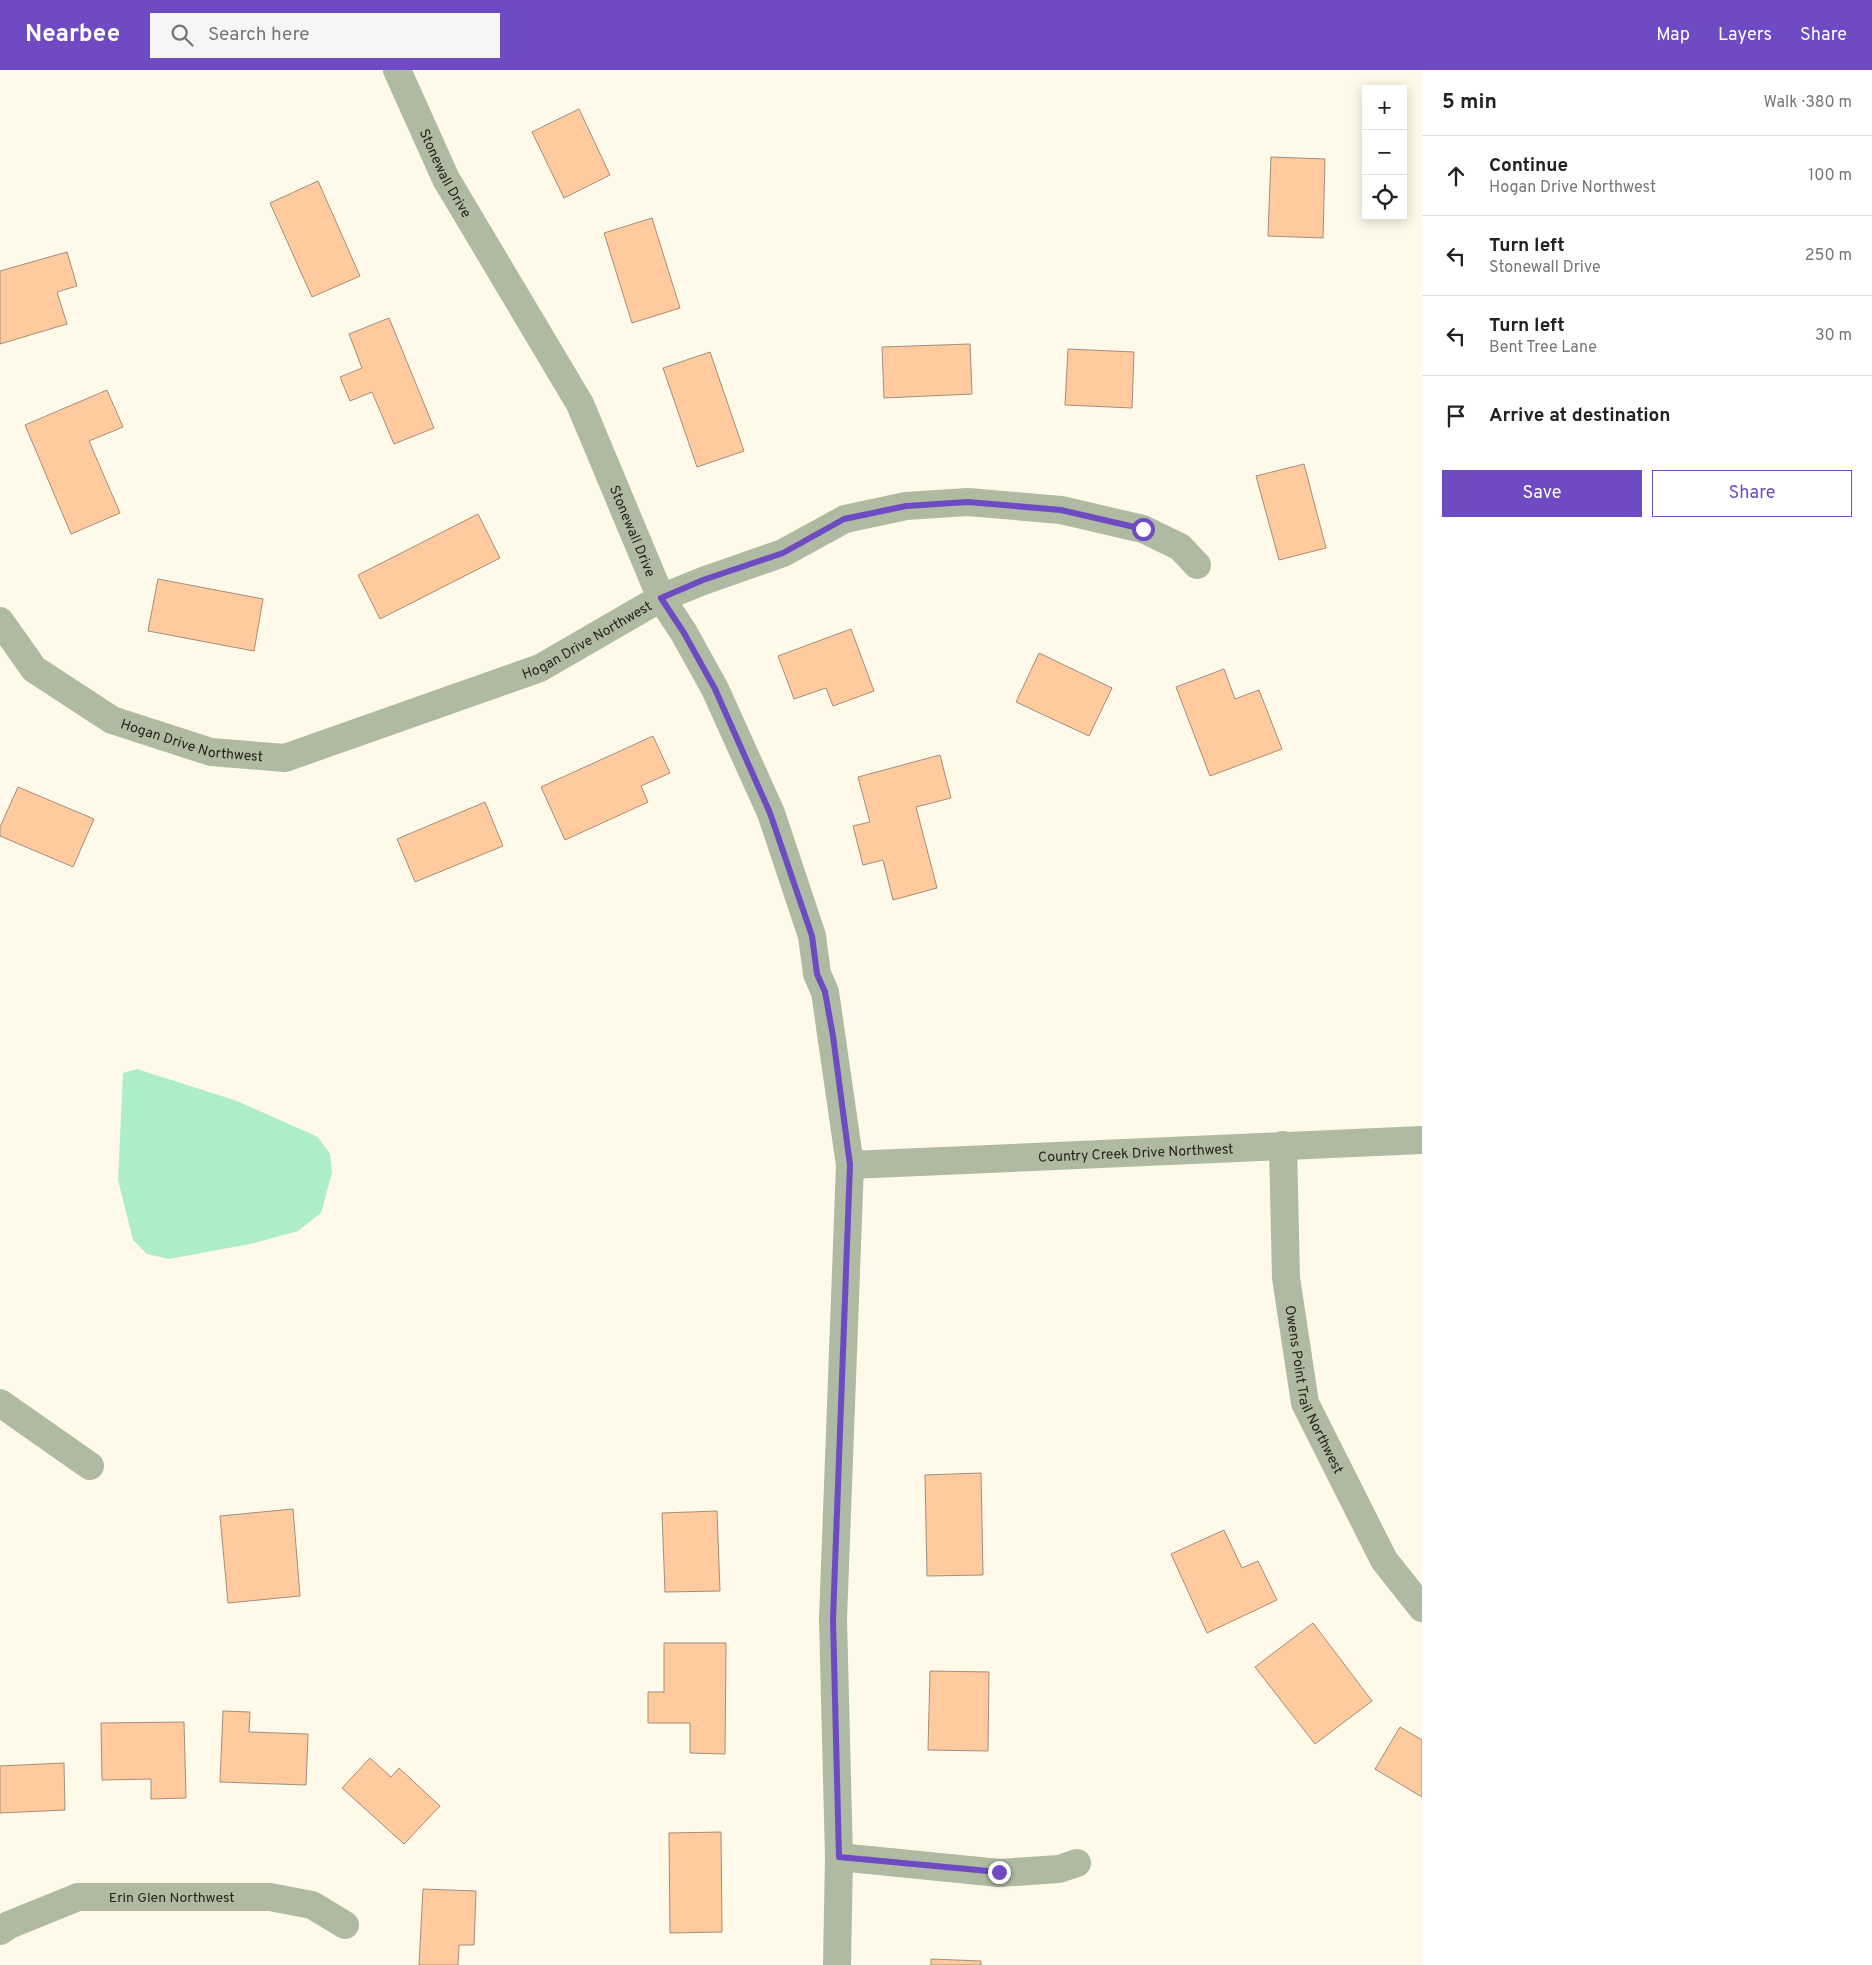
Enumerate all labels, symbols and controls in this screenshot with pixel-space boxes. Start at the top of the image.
search box [150,13,500,58]
text: Nearbee [25,20,120,50]
icon: search [168,21,196,49]
text: Search here [208,23,310,47]
text: Map [1656,24,1690,47]
text: Layers [1718,24,1772,47]
text: Share [1800,24,1847,47]
map controls [1362,85,1407,220]
button: + [1362,85,1407,130]
text: 5 min [1442,89,1497,116]
text: Walk · 380 m [1764,93,1852,113]
street label: Stonewall Drive [415,127,474,221]
button: − [1362,130,1407,175]
text: Continue [1489,154,1568,178]
icon: ahead [1442,162,1470,190]
text: 100 m [1808,166,1852,186]
button: locate [1362,175,1407,220]
text: Hogan Drive Northwest [1489,178,1656,198]
text: Turn left [1489,234,1565,258]
icon: left [1442,242,1470,270]
text: 250 m [1805,246,1852,266]
text: Stonewall Drive [1489,258,1601,278]
text: Turn left [1489,314,1565,338]
icon: left [1442,322,1470,350]
text: 30 m [1815,326,1852,346]
text: Bent Tree Lane [1489,338,1597,358]
icon: arrive [1442,402,1470,430]
text: Arrive at destination [1489,404,1670,428]
button: Save [1442,470,1642,517]
button: Share [1652,470,1852,517]
street label: Stonewall Drive [605,483,658,580]
route start [1132,518,1155,541]
street label: Hogan Drive Northwest [520,598,655,684]
street label: Hogan Drive Northwest [118,716,263,766]
street label: Country Creek Drive Northwest [1038,1141,1234,1167]
street label: Owens Point Trail Northwest [1280,1304,1346,1477]
route end [988,1861,1011,1884]
street label: Erin Glen Northwest [109,1890,235,1907]

